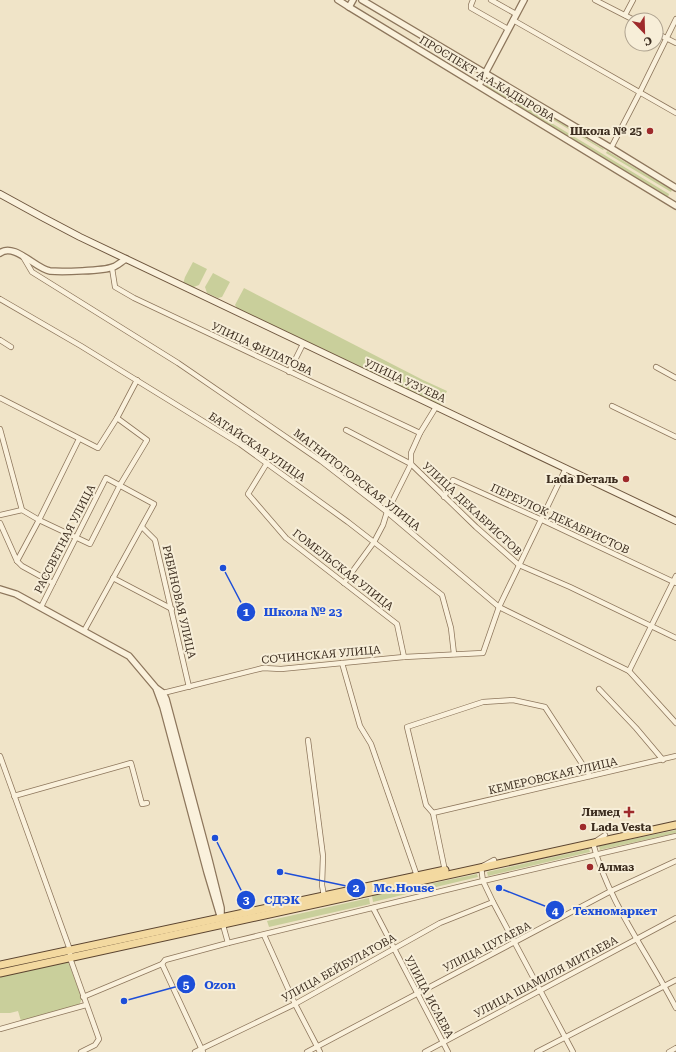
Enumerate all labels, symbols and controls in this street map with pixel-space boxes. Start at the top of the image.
north arrow [624,12,664,52]
street label: ПРОСПЕКТ А.А.КАДЫРОВА [417,33,557,125]
text: С [641,33,654,48]
place label: Школа № 25 [570,125,642,138]
marker: Школа № 25 [645,126,655,136]
street label: УЛИЦА ФИЛАТОВА [209,320,315,378]
street label: УЛИЦА УЗУЕВА [362,356,448,406]
street label: БАТАЙСКАЯ УЛИЦА [206,409,309,485]
street label: МАГНИТОГОРСКАЯ УЛИЦА [291,426,423,534]
street label: УЛИЦА ДЕКАБРИСТОВ [420,460,524,558]
place label: Lada Dеталь [546,473,619,486]
marker: Lada Dеталь [621,474,631,484]
street label: ПЕРЕУЛОК ДЕКАБРИСТОВ [489,481,631,557]
street label: РАССВЕТНАЯ УЛИЦА [32,482,98,596]
street label: ГОМЕЛЬСКАЯ УЛИЦА [290,527,396,614]
street label: РЯБИНОВАЯ УЛИЦА [160,544,198,660]
callout: Школа № 23 [236,600,350,624]
text: 1 [243,605,250,619]
text: Школа № 23 [264,605,343,619]
street label: СОЧИНСКАЯ УЛИЦА [261,643,381,667]
street label: КЕМЕРОВСКАЯ УЛИЦА [487,755,619,797]
place label: Лимед [582,806,620,819]
marker: Лимед [623,806,635,818]
place label: Lada Vesta [591,821,652,834]
marker: Lada Vesta [578,822,588,832]
place label: Алмаз [598,861,634,874]
marker: Алмаз [585,862,595,872]
callout: Mc.House [346,876,443,900]
text: 2 [353,881,360,895]
text: Mc.House [374,881,434,895]
callout: СДЭК [236,888,308,912]
text: 3 [243,893,250,907]
text: СДЭК [264,893,300,907]
callout: Техномаркет [545,898,666,922]
text: 4 [552,904,559,918]
text: Техномаркет [573,904,657,918]
street label: УЛИЦА ЦУГАЕВА [441,919,533,975]
street label: УЛИЦА БЕЙБУЛАТОВА [279,930,399,1005]
street label: УЛИЦА ШАМИЛЯ МИТАЕВА [472,933,620,1020]
street label: УЛИЦА ИСАЕВА [402,954,456,1041]
callout: Ozon [176,972,244,996]
text: 5 [183,978,190,992]
text: Ozon [204,978,236,992]

